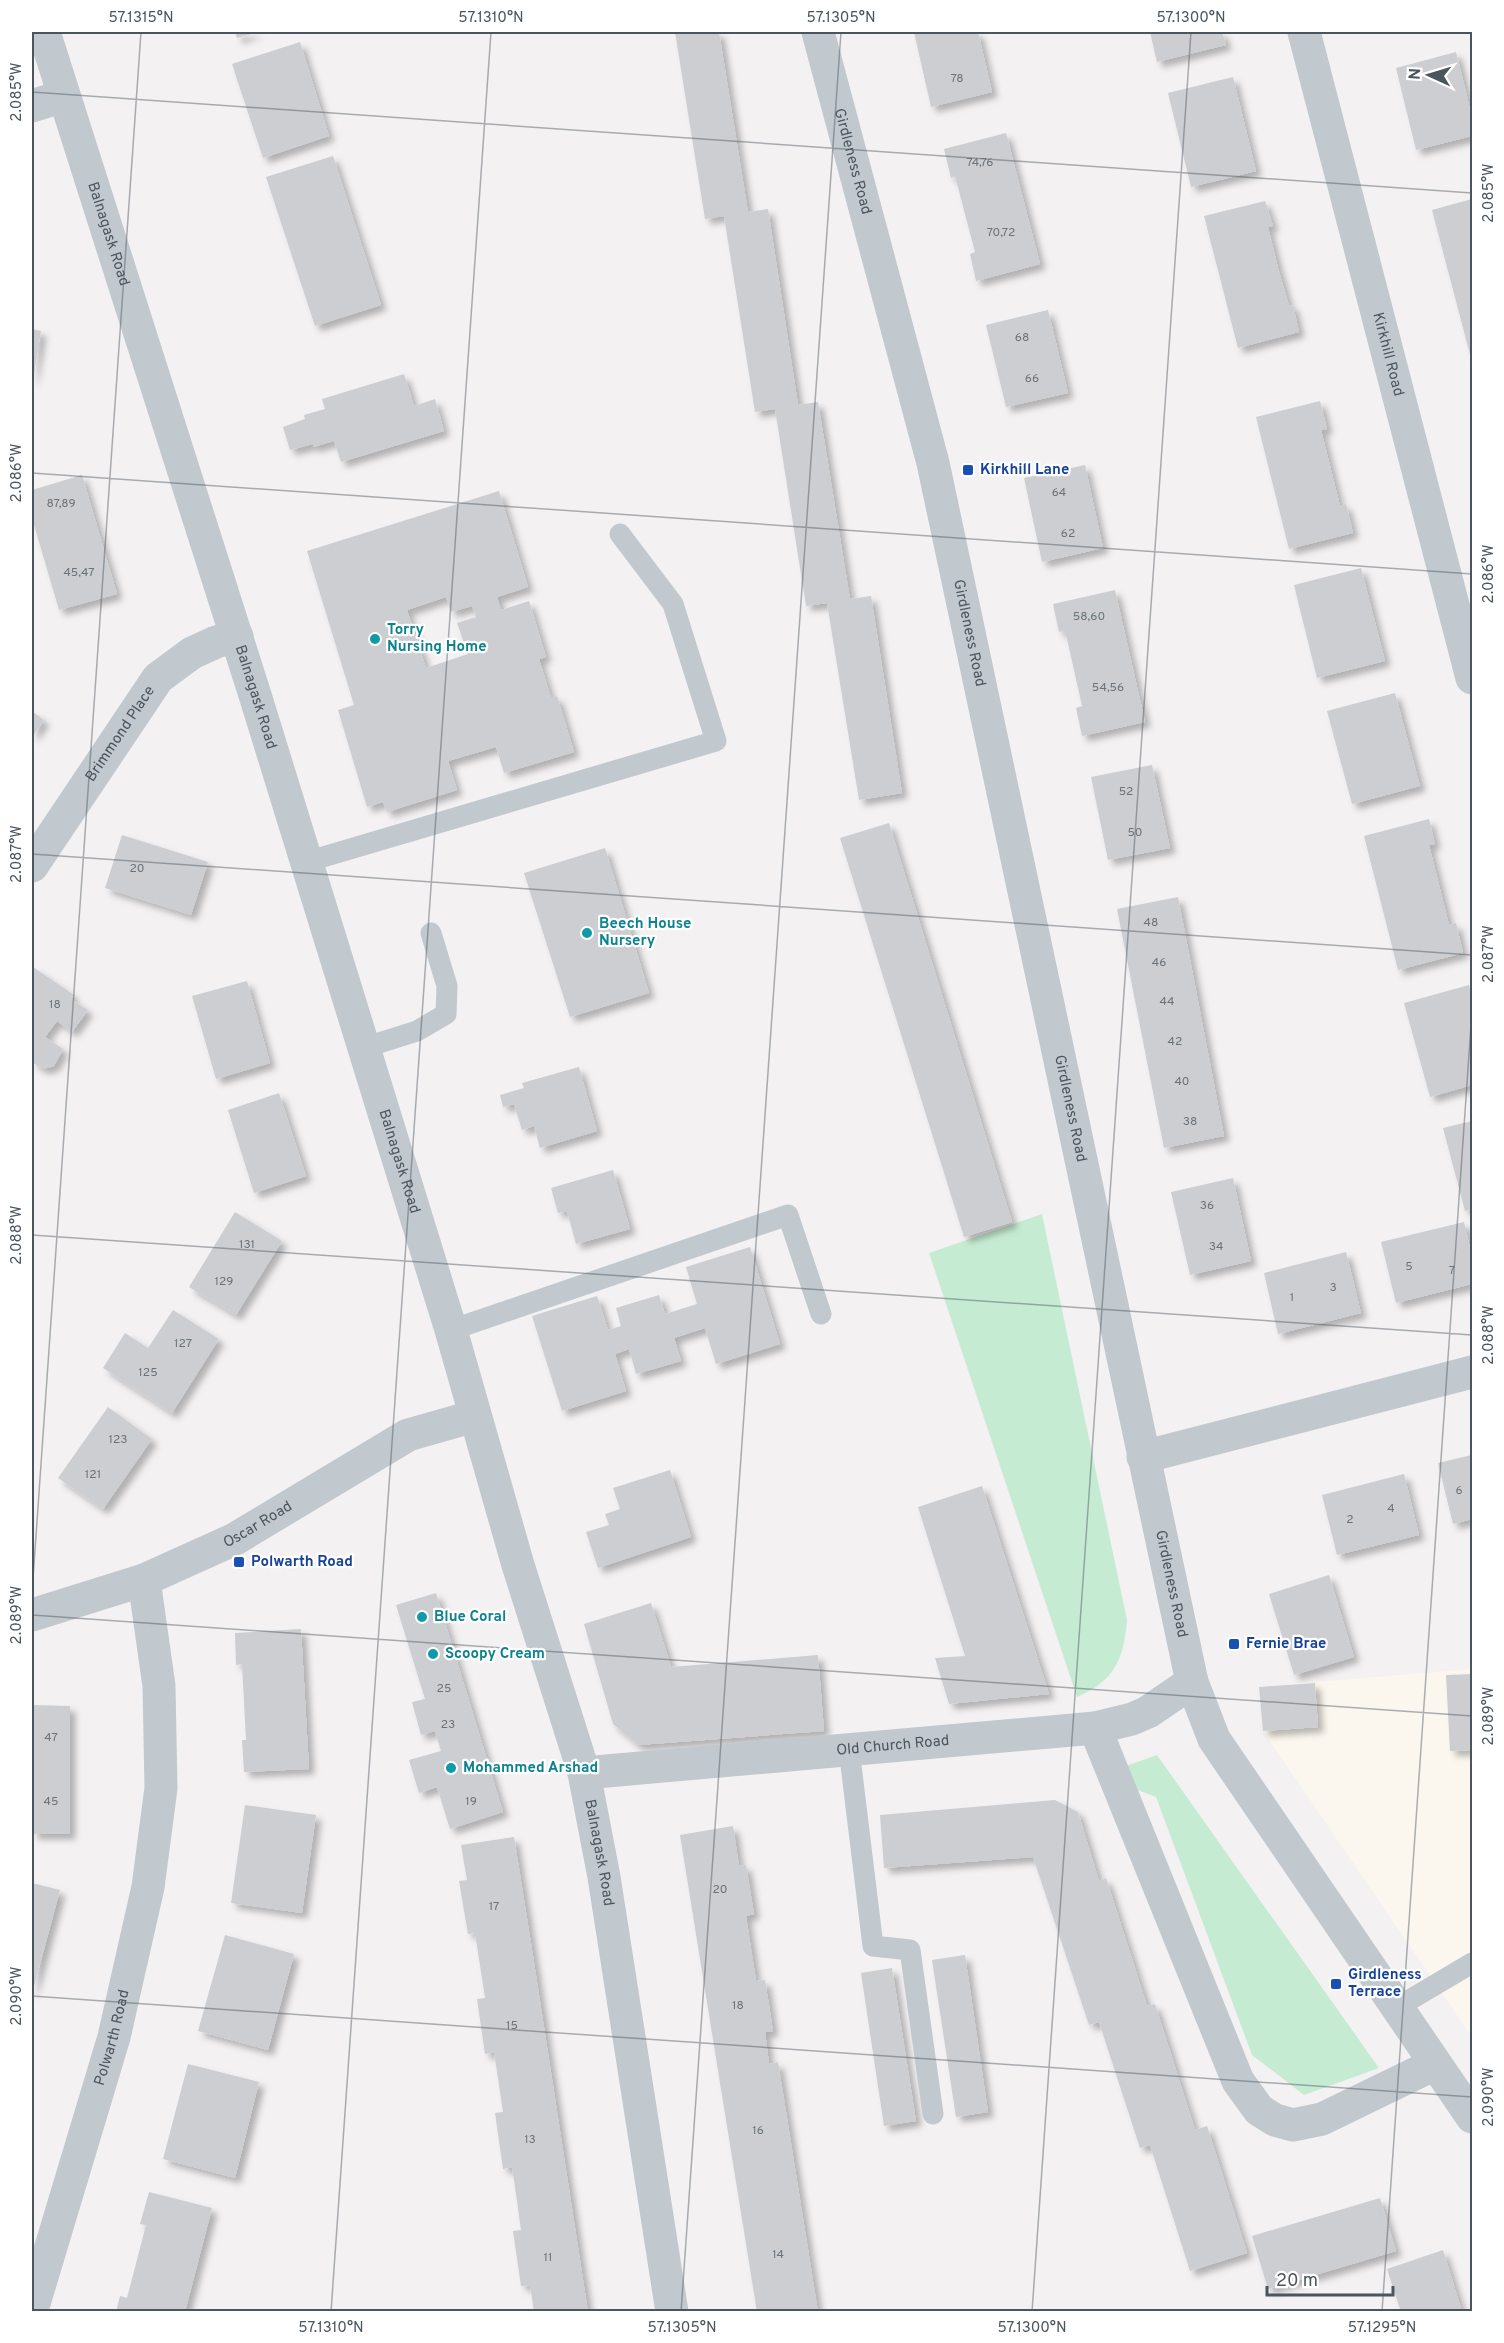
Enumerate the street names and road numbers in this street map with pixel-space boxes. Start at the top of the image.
street label: Girdleness Road [829,106,876,217]
street label: Balnagask Road [83,180,134,288]
street label: Kirkhill Road [1368,310,1408,398]
street label: Girdleness Road [949,578,990,689]
street label: Balnagask Road [230,643,281,752]
street label: Brimmond Place [82,682,159,785]
street label: Girdleness Road [1050,1053,1091,1164]
street label: Balnagask Road [374,1107,424,1216]
street label: Oscar Road [220,1497,296,1552]
street label: Girdleness Road [1151,1529,1192,1639]
street label: Old Church Road [836,1731,950,1760]
street label: Balnagask Road [580,1798,618,1907]
street label: Polwarth Road [90,1988,134,2088]

